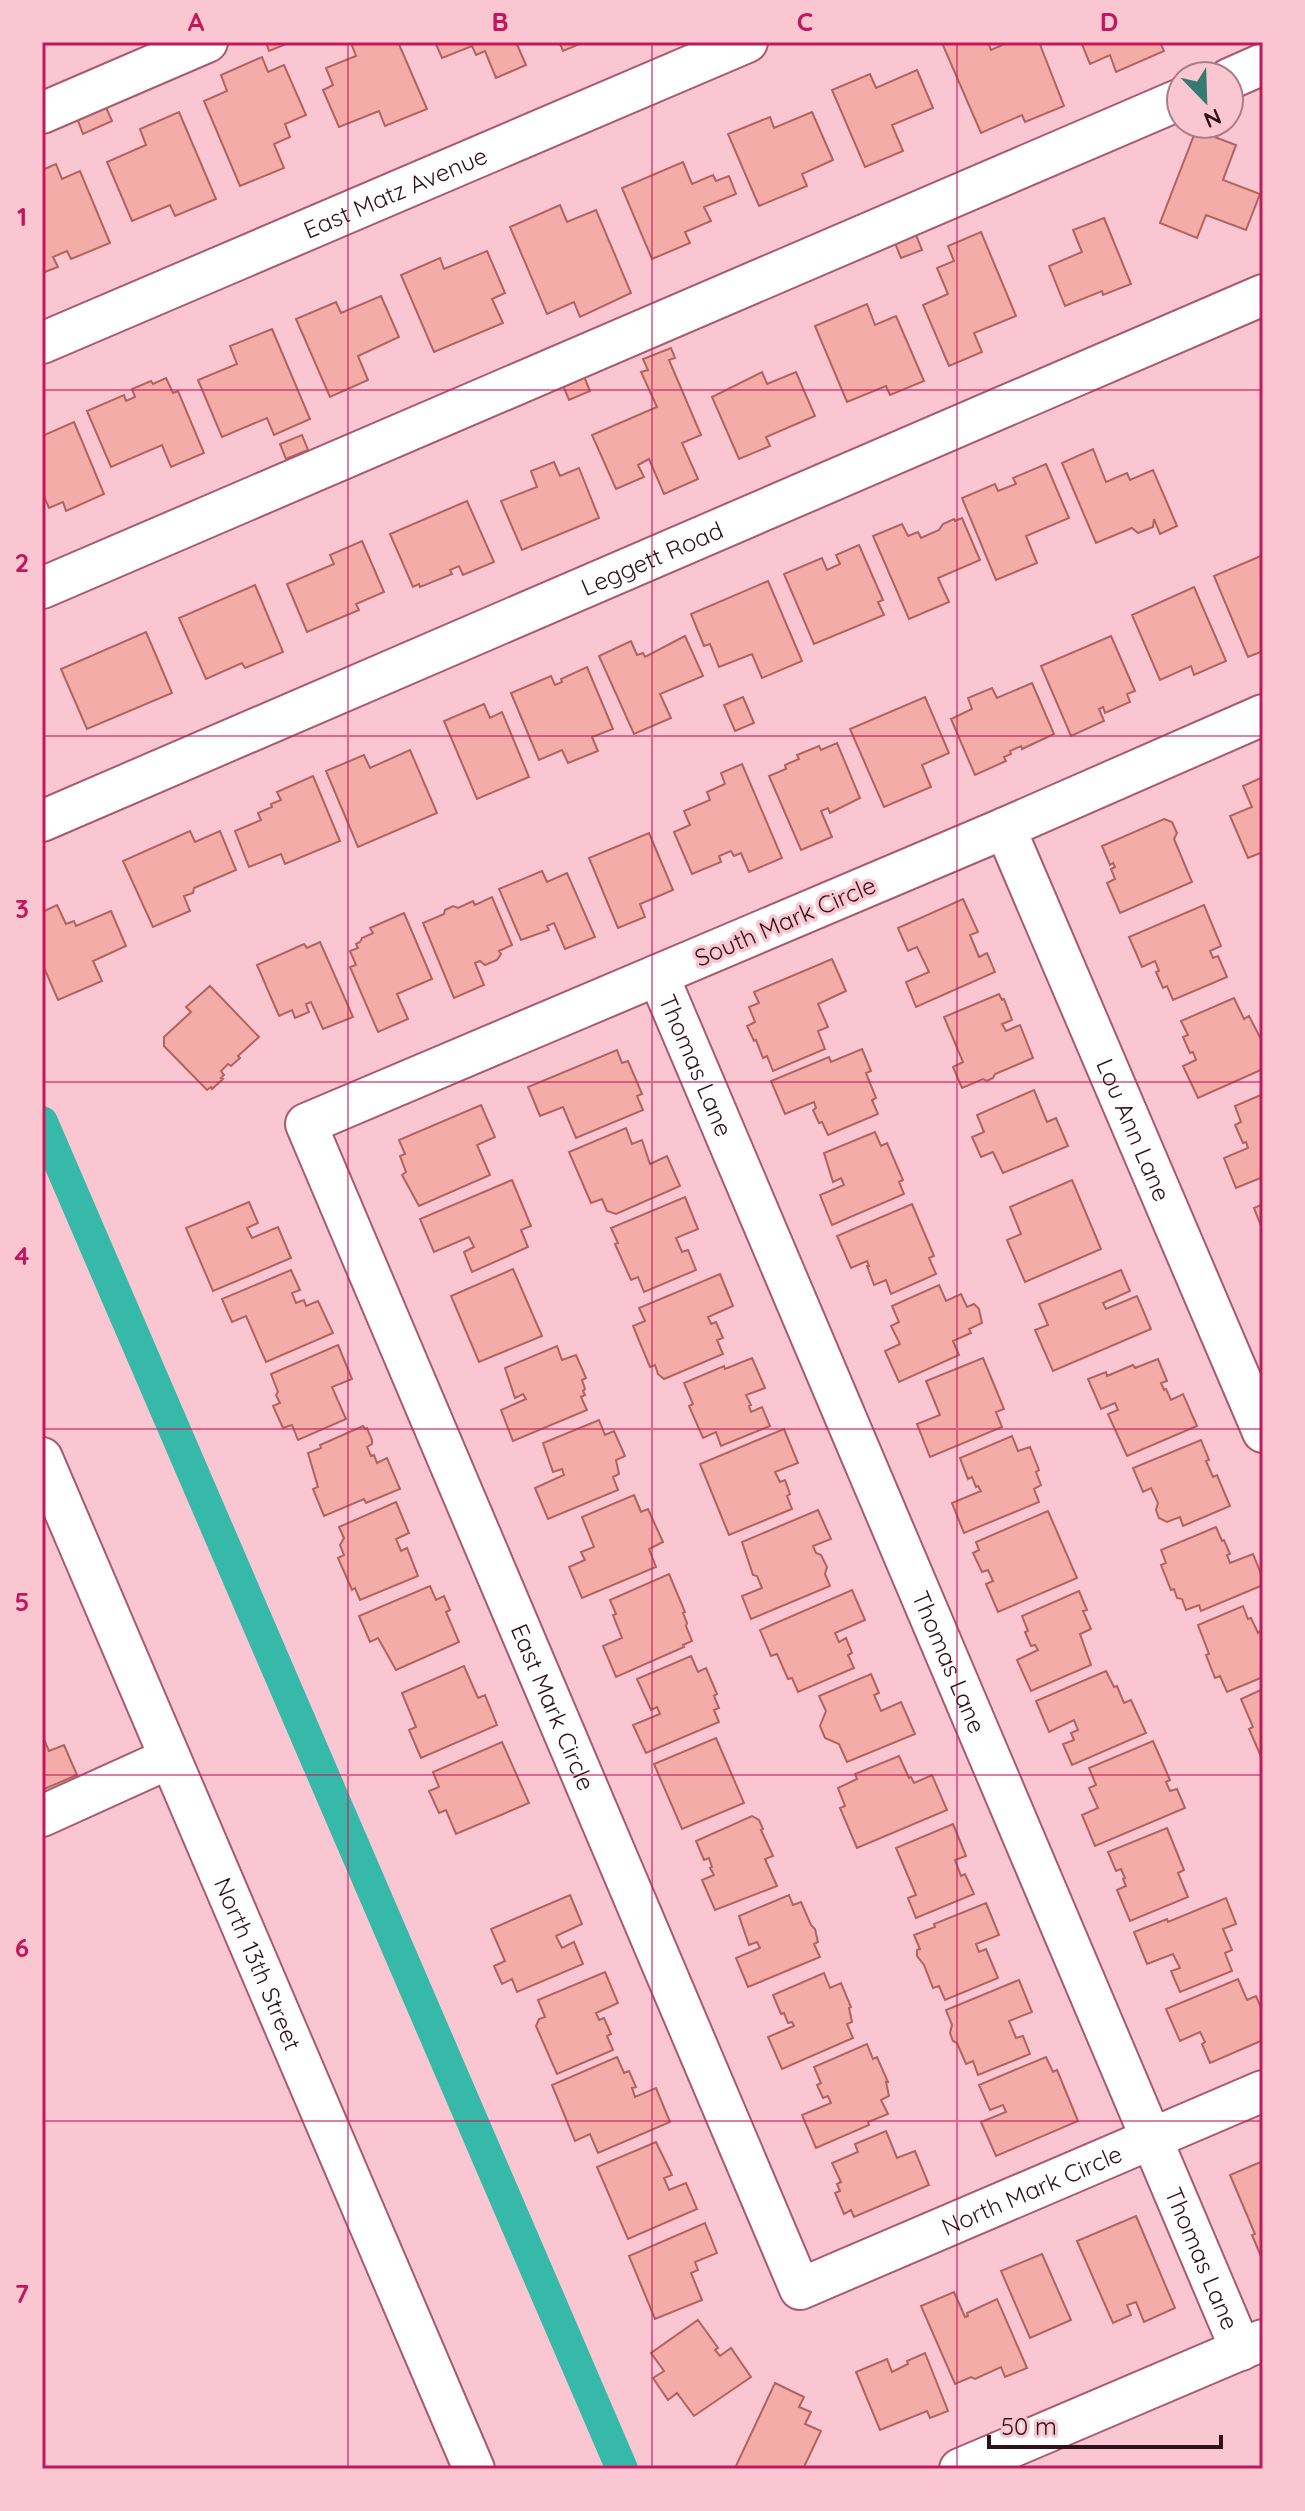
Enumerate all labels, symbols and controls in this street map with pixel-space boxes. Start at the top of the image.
text: A [188,5,205,38]
text: B [491,5,509,38]
text: C [797,5,813,38]
text: D [1100,5,1118,38]
north arrow [1165,60,1245,140]
text: N [1200,102,1226,134]
street label: East Matz Avenue [299,140,492,245]
text: 1 [17,200,27,233]
street label: Leggett Road [576,515,727,602]
text: 2 [15,546,29,579]
street label: South Mark Circle [690,869,880,973]
text: 3 [15,892,29,925]
street label: Thomas Lane [653,990,740,1141]
street label: Lou Ann Lane [1090,1054,1178,1205]
text: 4 [14,1239,30,1272]
text: 5 [15,1585,29,1618]
street label: Thomas Lane [906,1586,993,1737]
street label: East Mark Circle [505,1619,602,1795]
street label: North 13th Street [208,1873,308,2055]
text: 6 [15,1931,29,1964]
street label: North Mark Circle [937,2138,1126,2242]
street label: Thomas Lane [1159,2183,1246,2334]
text: 7 [15,2277,29,2310]
scale bar [989,2399,1221,2449]
text: 50 m [1001,2411,1057,2441]

